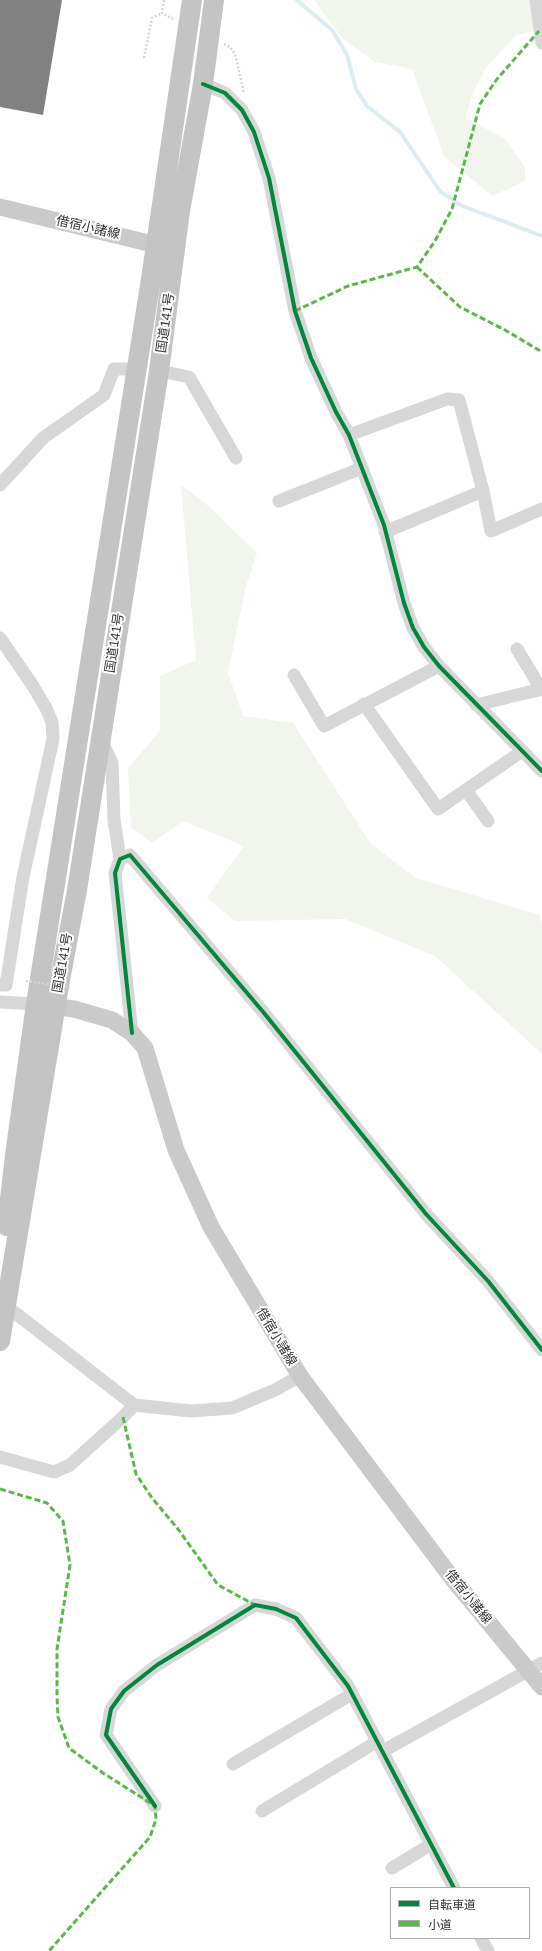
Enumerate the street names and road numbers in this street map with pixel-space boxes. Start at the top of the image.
street label: 借宿小諸線 [55,213,121,243]
street label: 国道141号 [154,292,178,354]
street label: 国道141号 [103,612,127,674]
street label: 国道141号 [50,932,76,994]
street label: 借宿小諸線 [253,1305,299,1369]
street label: 借宿小諸線 [441,1567,495,1627]

